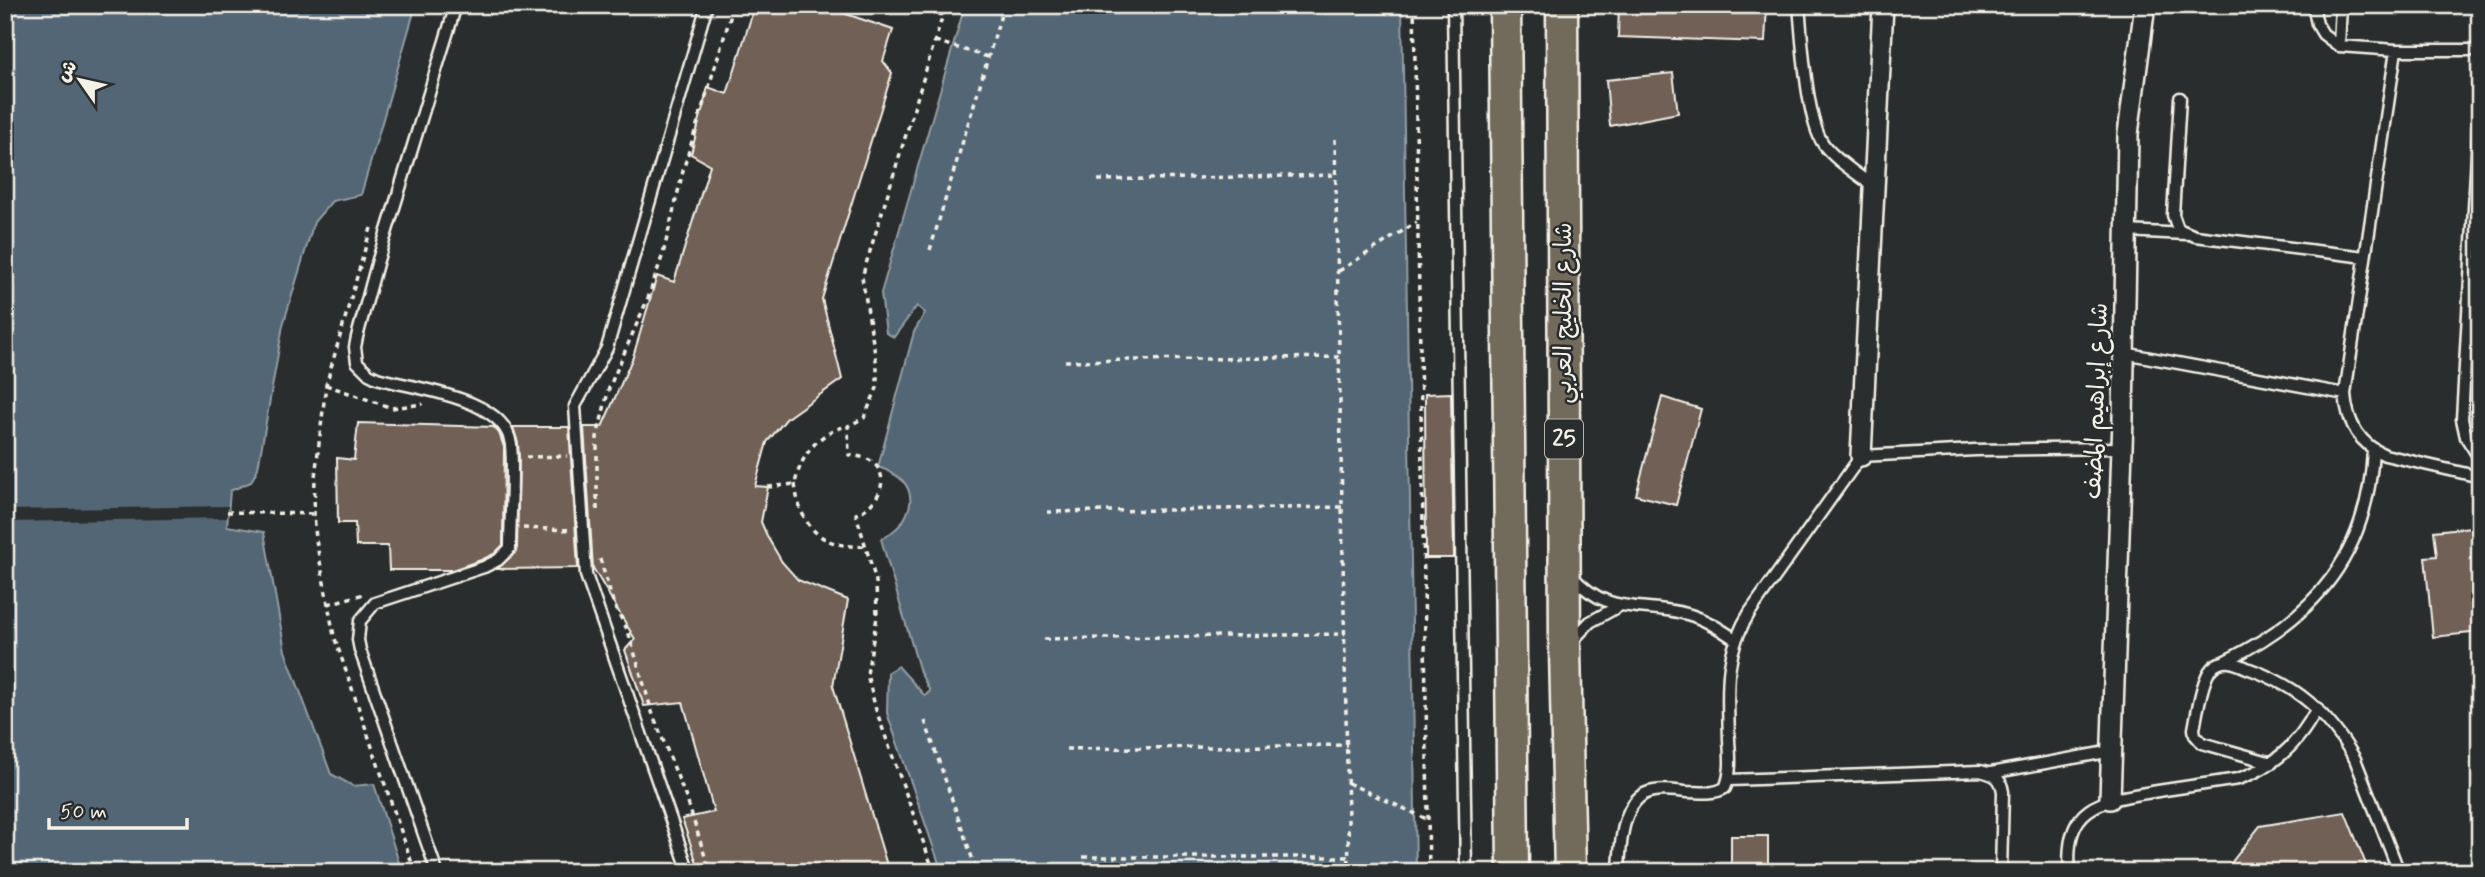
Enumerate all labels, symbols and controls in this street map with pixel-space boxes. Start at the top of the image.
north arrow [46,46,116,116]
text: ش [51,56,83,87]
street label: شارع الخليج العربي [1549,222,1584,404]
street label: شارع إبراهيم المضف [2078,302,2117,500]
road number: 25 [1545,420,1583,458]
scale bar [49,786,187,830]
text: 50 m [60,798,107,826]

